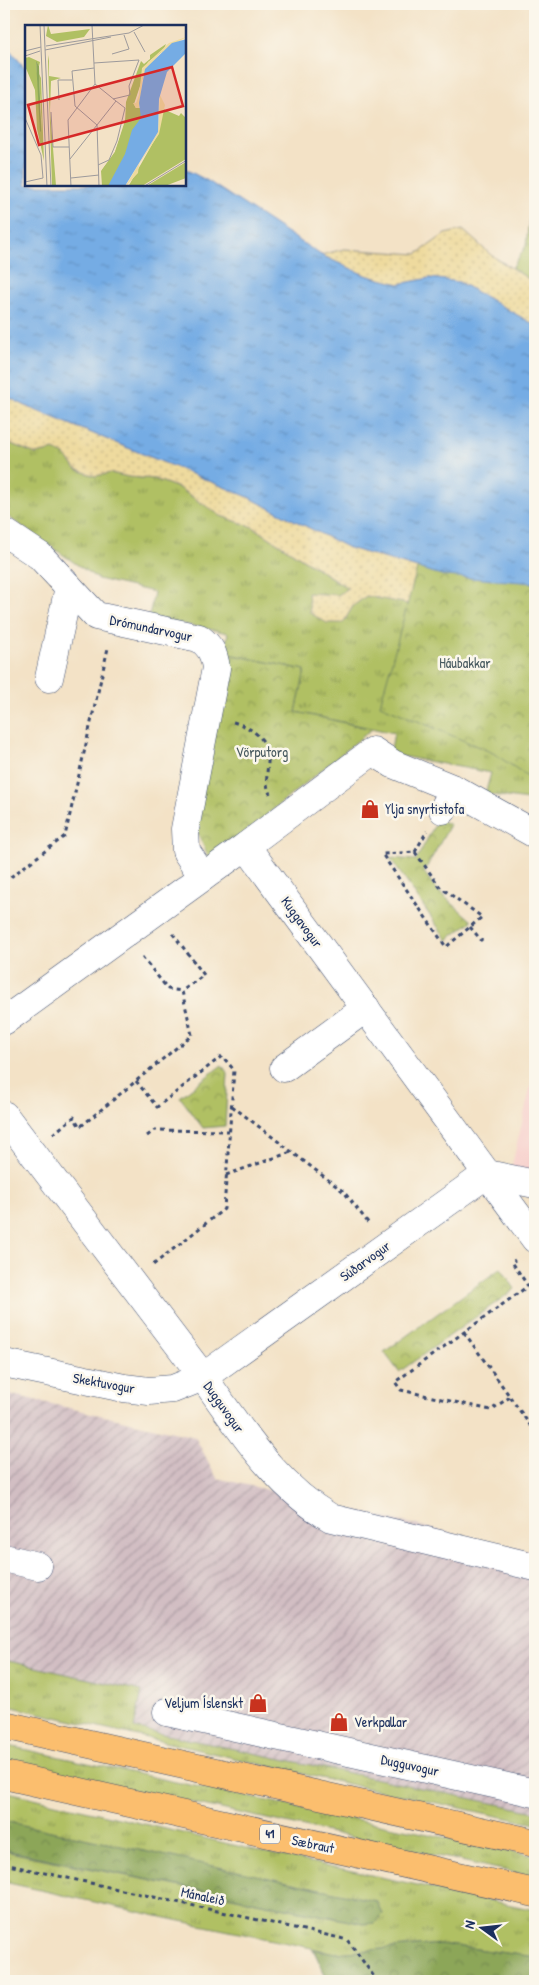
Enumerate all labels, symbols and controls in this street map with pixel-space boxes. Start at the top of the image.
inset map [25,25,186,186]
street label: Drómundarvogur [108,609,195,647]
park label: Háubakkar [439,653,491,672]
park label: Vörputorg [236,742,288,762]
shop icon: Ylja snyrtistofa [359,798,381,820]
place label: Ylja snyrtistofa [385,799,465,819]
street label: Kuggavogur [276,892,328,952]
street label: Súðarvogur [336,1236,395,1286]
street label: Skektuvogur [71,1368,137,1398]
street label: Dugguvogur [199,1377,249,1437]
shop icon: Veljum Íslenskt [247,1692,269,1714]
place label: Veljum Íslenskt [164,1693,243,1713]
shop icon: Verkpallar [328,1711,350,1733]
place label: Verkpallar [354,1712,408,1732]
street label: Dugguvogur [379,1749,441,1781]
road number: 41 [260,1825,280,1844]
street label: Sæbraut [290,1830,336,1857]
street label: Mánaleið [179,1882,227,1909]
north arrow [456,1902,506,1952]
text: N [459,1918,479,1931]

